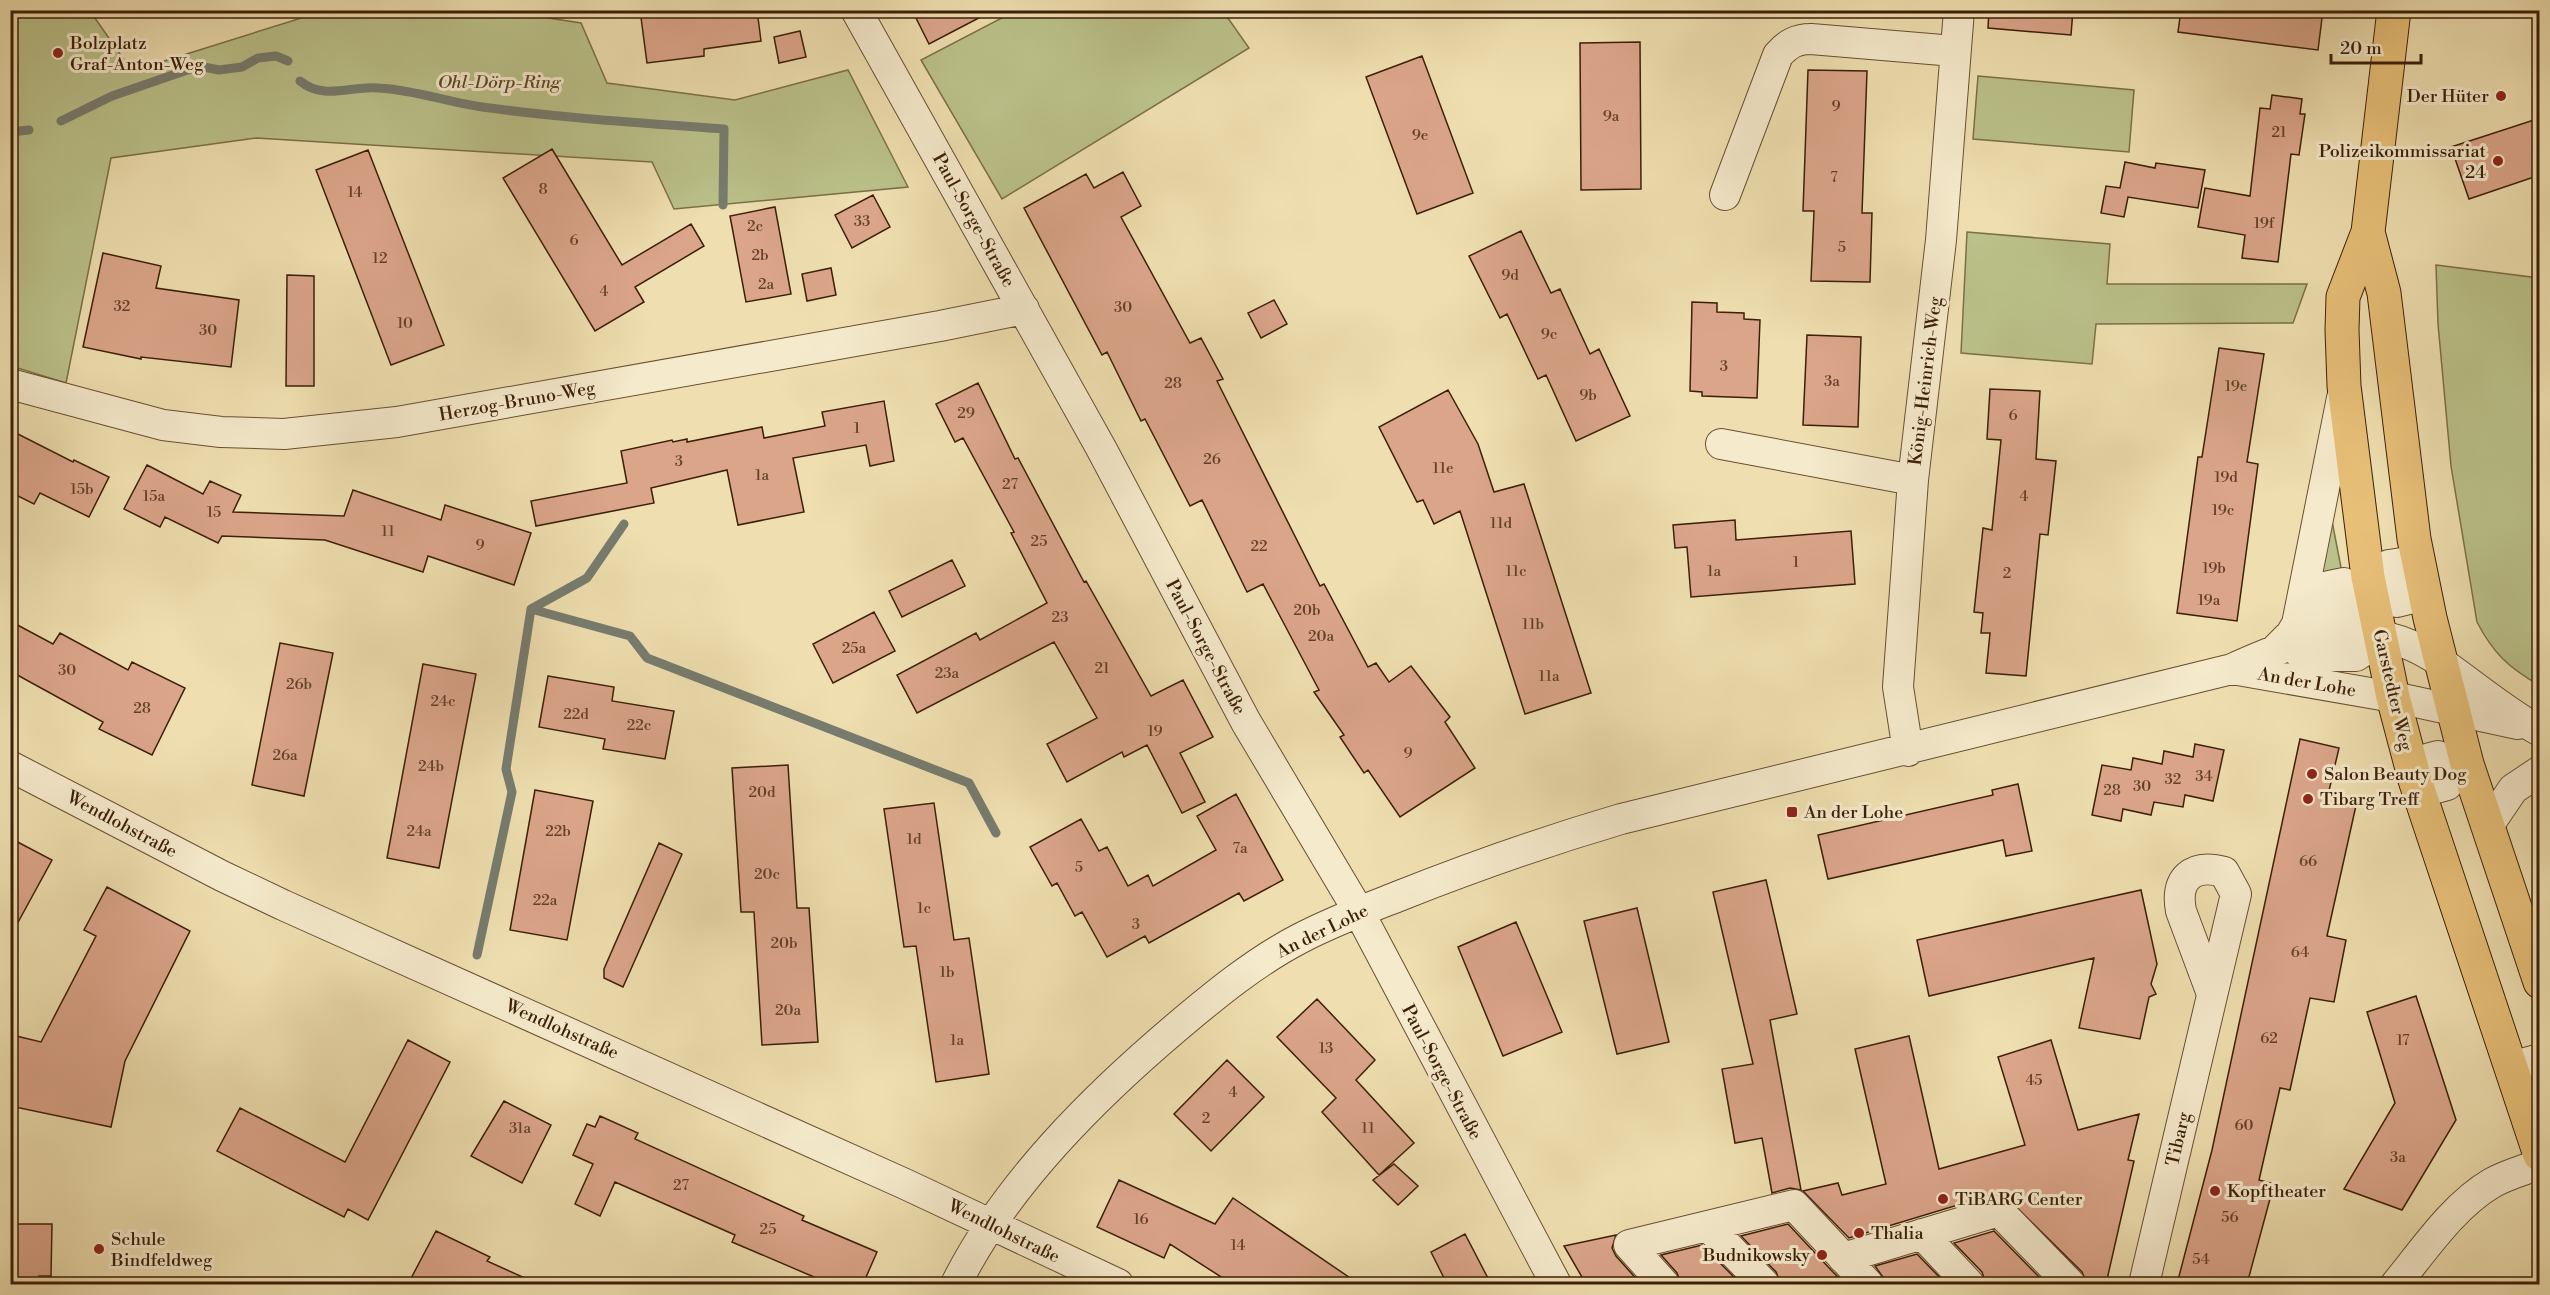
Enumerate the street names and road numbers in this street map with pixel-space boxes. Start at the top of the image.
street label: Paul-Sorge-Straße [927,149,1020,291]
street label: König-Heinrich-Weg [1904,295,1947,467]
street label: Herzog-Bruno-Weg [437,376,598,427]
street label: Paul-Sorge-Straße [1160,576,1251,719]
street label: Garstedter Weg [2367,627,2418,754]
street label: An der Lohe [2255,662,2358,702]
street label: Wendlohstraße [62,785,181,863]
street label: An der Lohe [1272,899,1372,964]
street label: Wendlohstraße [501,994,622,1065]
street label: Paul-Sorge-Straße [1396,1001,1487,1144]
street label: Tibarg [2161,1109,2196,1168]
street label: Wendlohstraße [943,1194,1064,1268]

